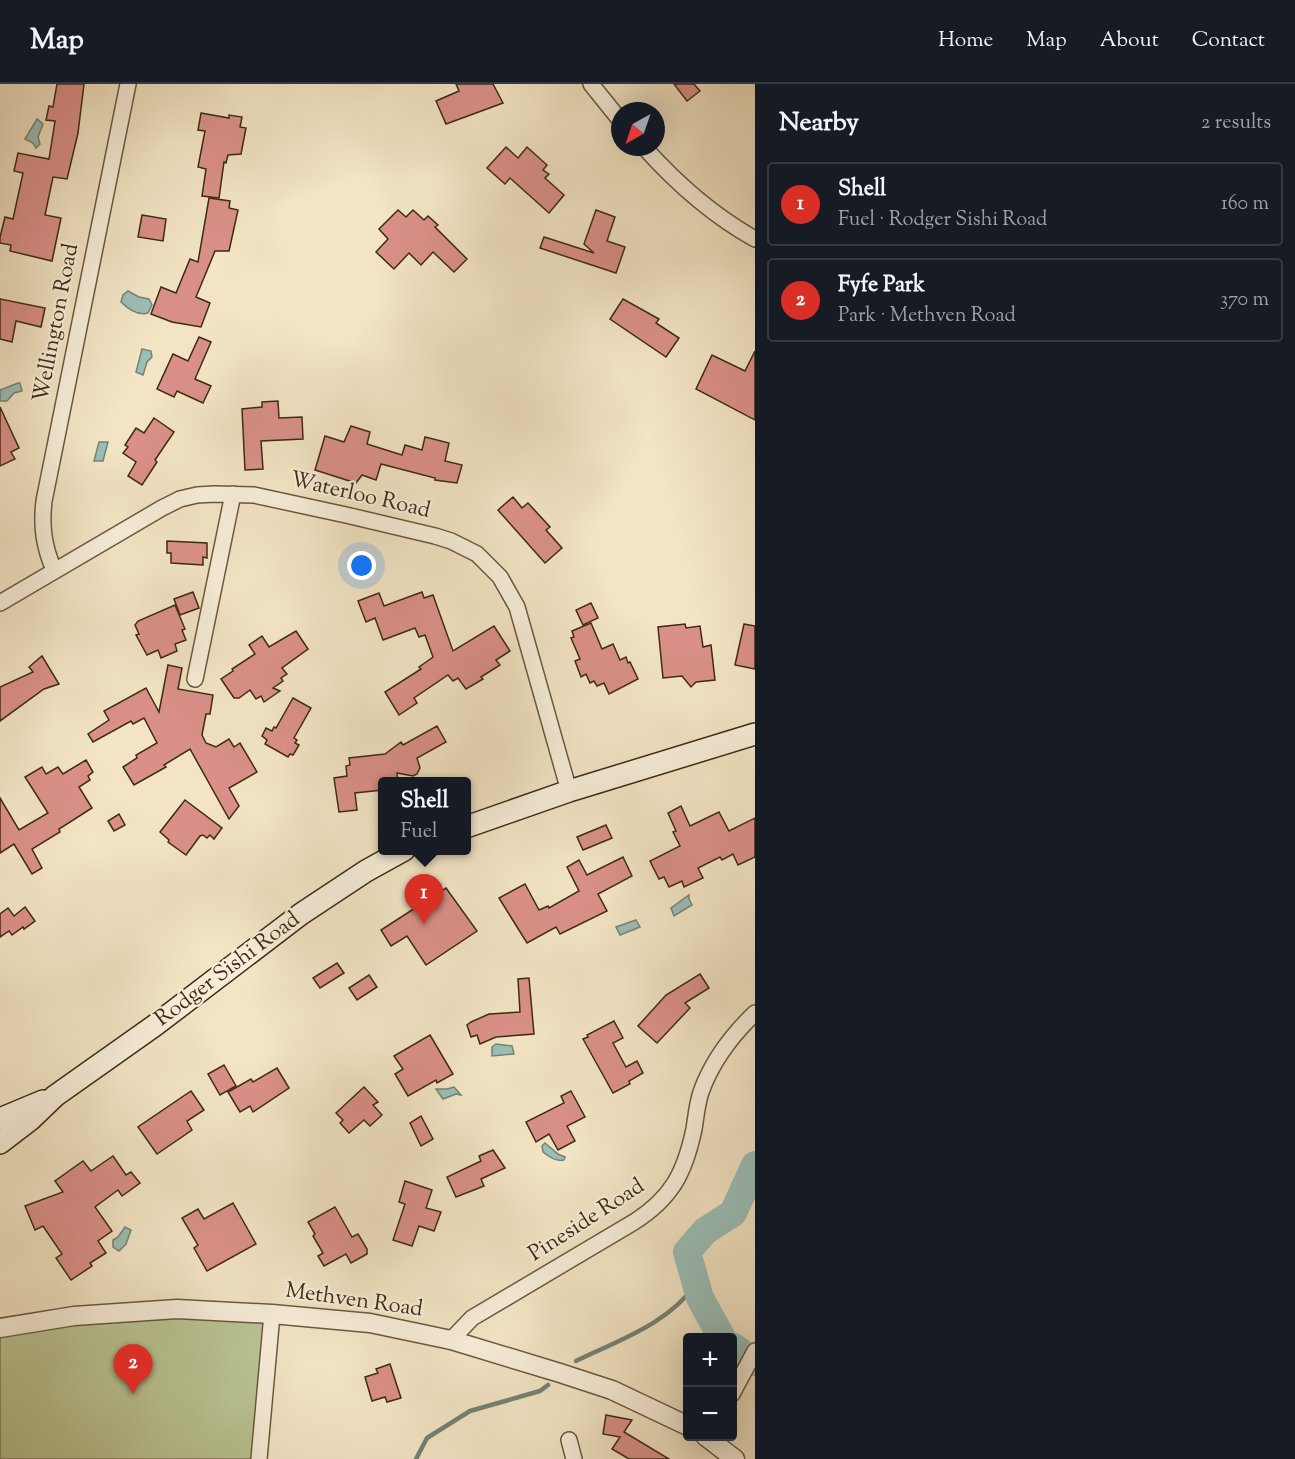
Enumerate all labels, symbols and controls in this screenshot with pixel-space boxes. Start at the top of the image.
text: Map [30,21,84,61]
text: Home [938,26,993,56]
text: Map [1026,26,1067,56]
text: About [1100,26,1159,56]
text: Contact [1192,26,1265,56]
north arrow [611,102,665,156]
text: Nearby [779,105,859,142]
text: 2 results [1201,109,1271,138]
text: Shell [838,174,886,206]
text: 1 [797,190,804,219]
text: 160 m [1221,190,1269,219]
text: Fuel · Rodger Sishi Road [838,206,1047,235]
street label: Wellington Road [26,241,88,405]
text: Fyfe Park [838,270,925,302]
text: 2 [796,286,805,315]
text: 370 m [1220,286,1269,315]
text: Park · Methven Road [838,302,1016,331]
street label: Waterloo Road [287,464,433,528]
your location [347,551,376,580]
popup [378,777,471,855]
text: Shell [400,786,449,818]
text: Fuel [400,818,437,847]
pin: 1 [404,874,444,924]
street label: Rodger Sishi Road [149,905,307,1035]
street label: Pineside Road [523,1171,651,1271]
street label: Methven Road [283,1276,425,1326]
map controls [683,1333,737,1441]
button: + [683,1333,737,1387]
pin: 2 [114,1344,152,1394]
button: − [683,1387,737,1441]

